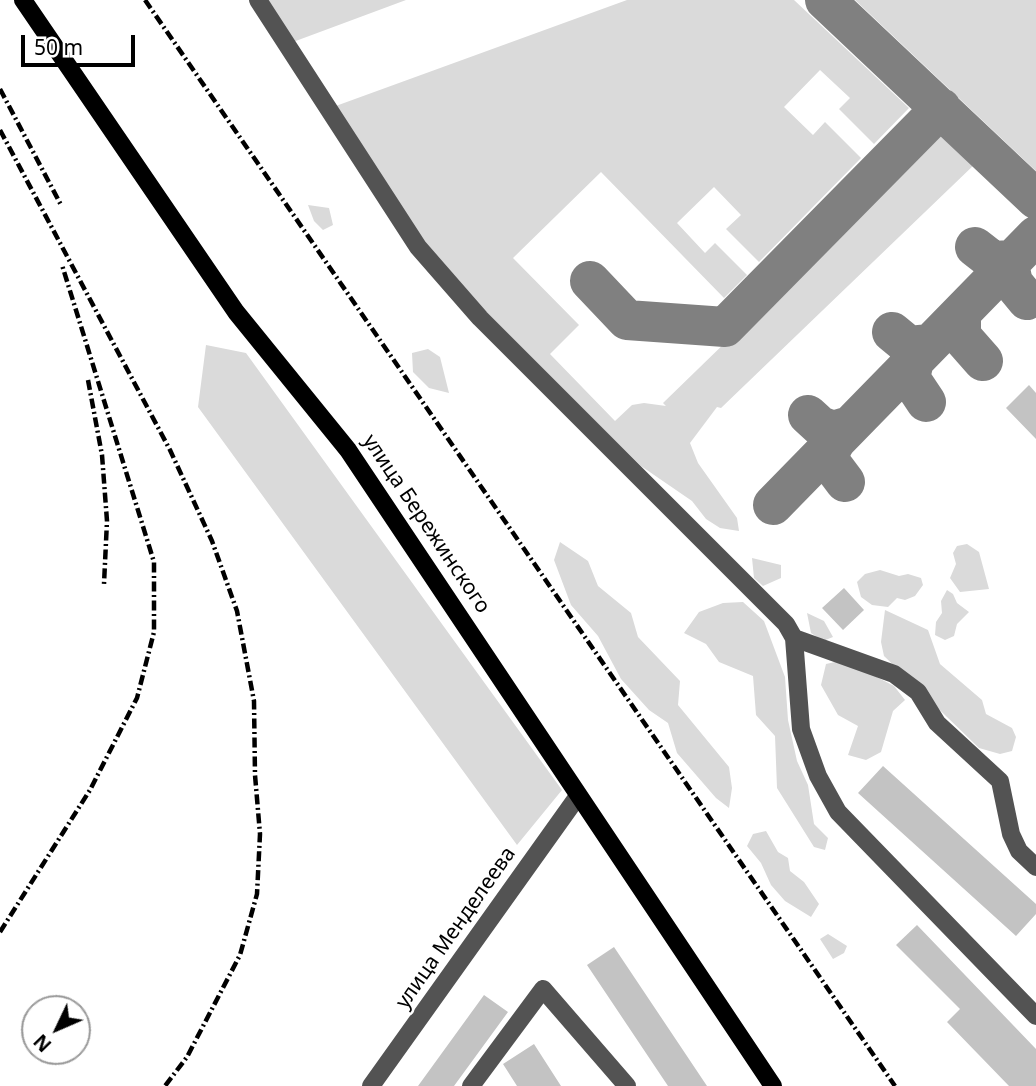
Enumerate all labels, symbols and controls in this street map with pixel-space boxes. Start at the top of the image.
scale bar [24,21,138,65]
text: 50 m [34,33,83,61]
street label: улица Бережинского [357,430,495,618]
street label: улица Менделеева [391,842,521,1014]
north arrow [21,995,91,1065]
text: N [28,1029,57,1058]

